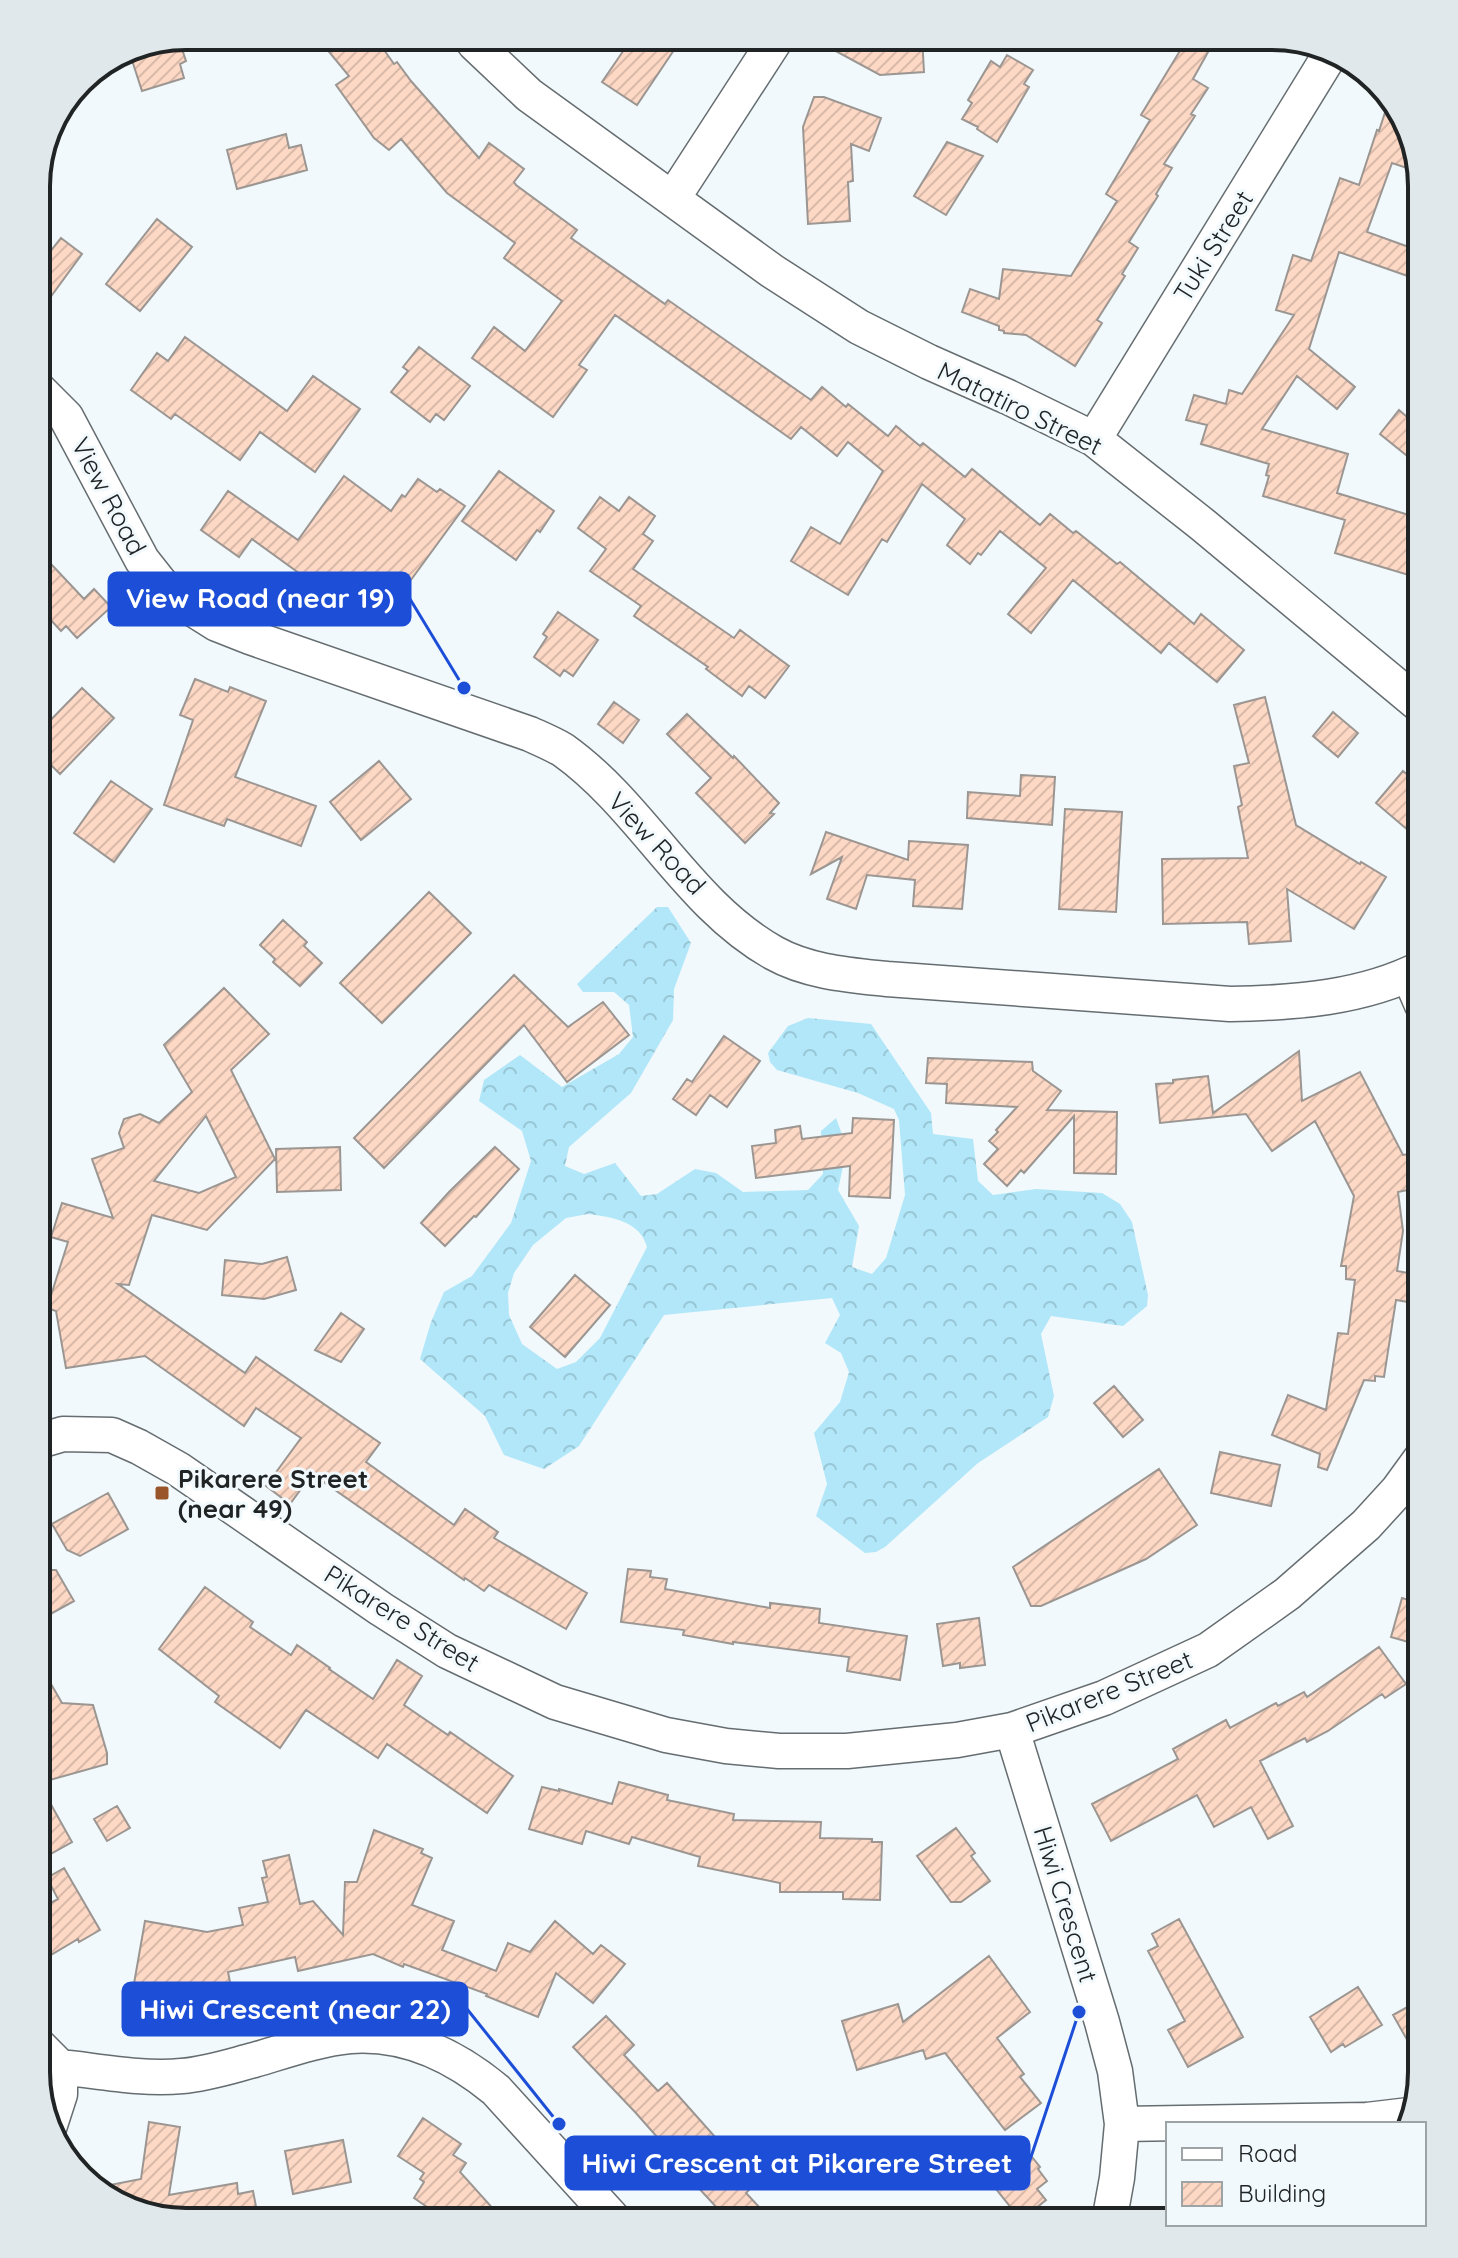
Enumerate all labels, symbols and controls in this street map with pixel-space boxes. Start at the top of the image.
street label: Tuki Street [1166,184,1260,308]
street label: Matatiro Street [932,354,1108,462]
street label: View Road [64,431,154,561]
callout: View Road (near 19) [109,573,410,625]
text: View Road (near 19) [126,580,394,615]
street label: View Road [601,785,713,901]
place label: Pikarere Street (near 49) [178,1462,368,1525]
marker: Pikarere Street (near 49) [153,1484,171,1502]
street label: Pikarere Street [318,1557,486,1679]
street label: Pikarere Street [1021,1643,1197,1739]
street label: Hiwi Crescent [1027,1822,1105,1986]
callout: Hiwi Crescent (near 22) [123,1983,467,2035]
text: Hiwi Crescent (near 22) [139,1991,451,2026]
legend [1166,2122,1426,2226]
callout: Hiwi Crescent at Pikarere Street [566,2137,1029,2189]
text: Road [1238,2138,1298,2168]
text: Hiwi Crescent at Pikarere Street [582,2145,1012,2180]
text: Building [1238,2178,1326,2208]

